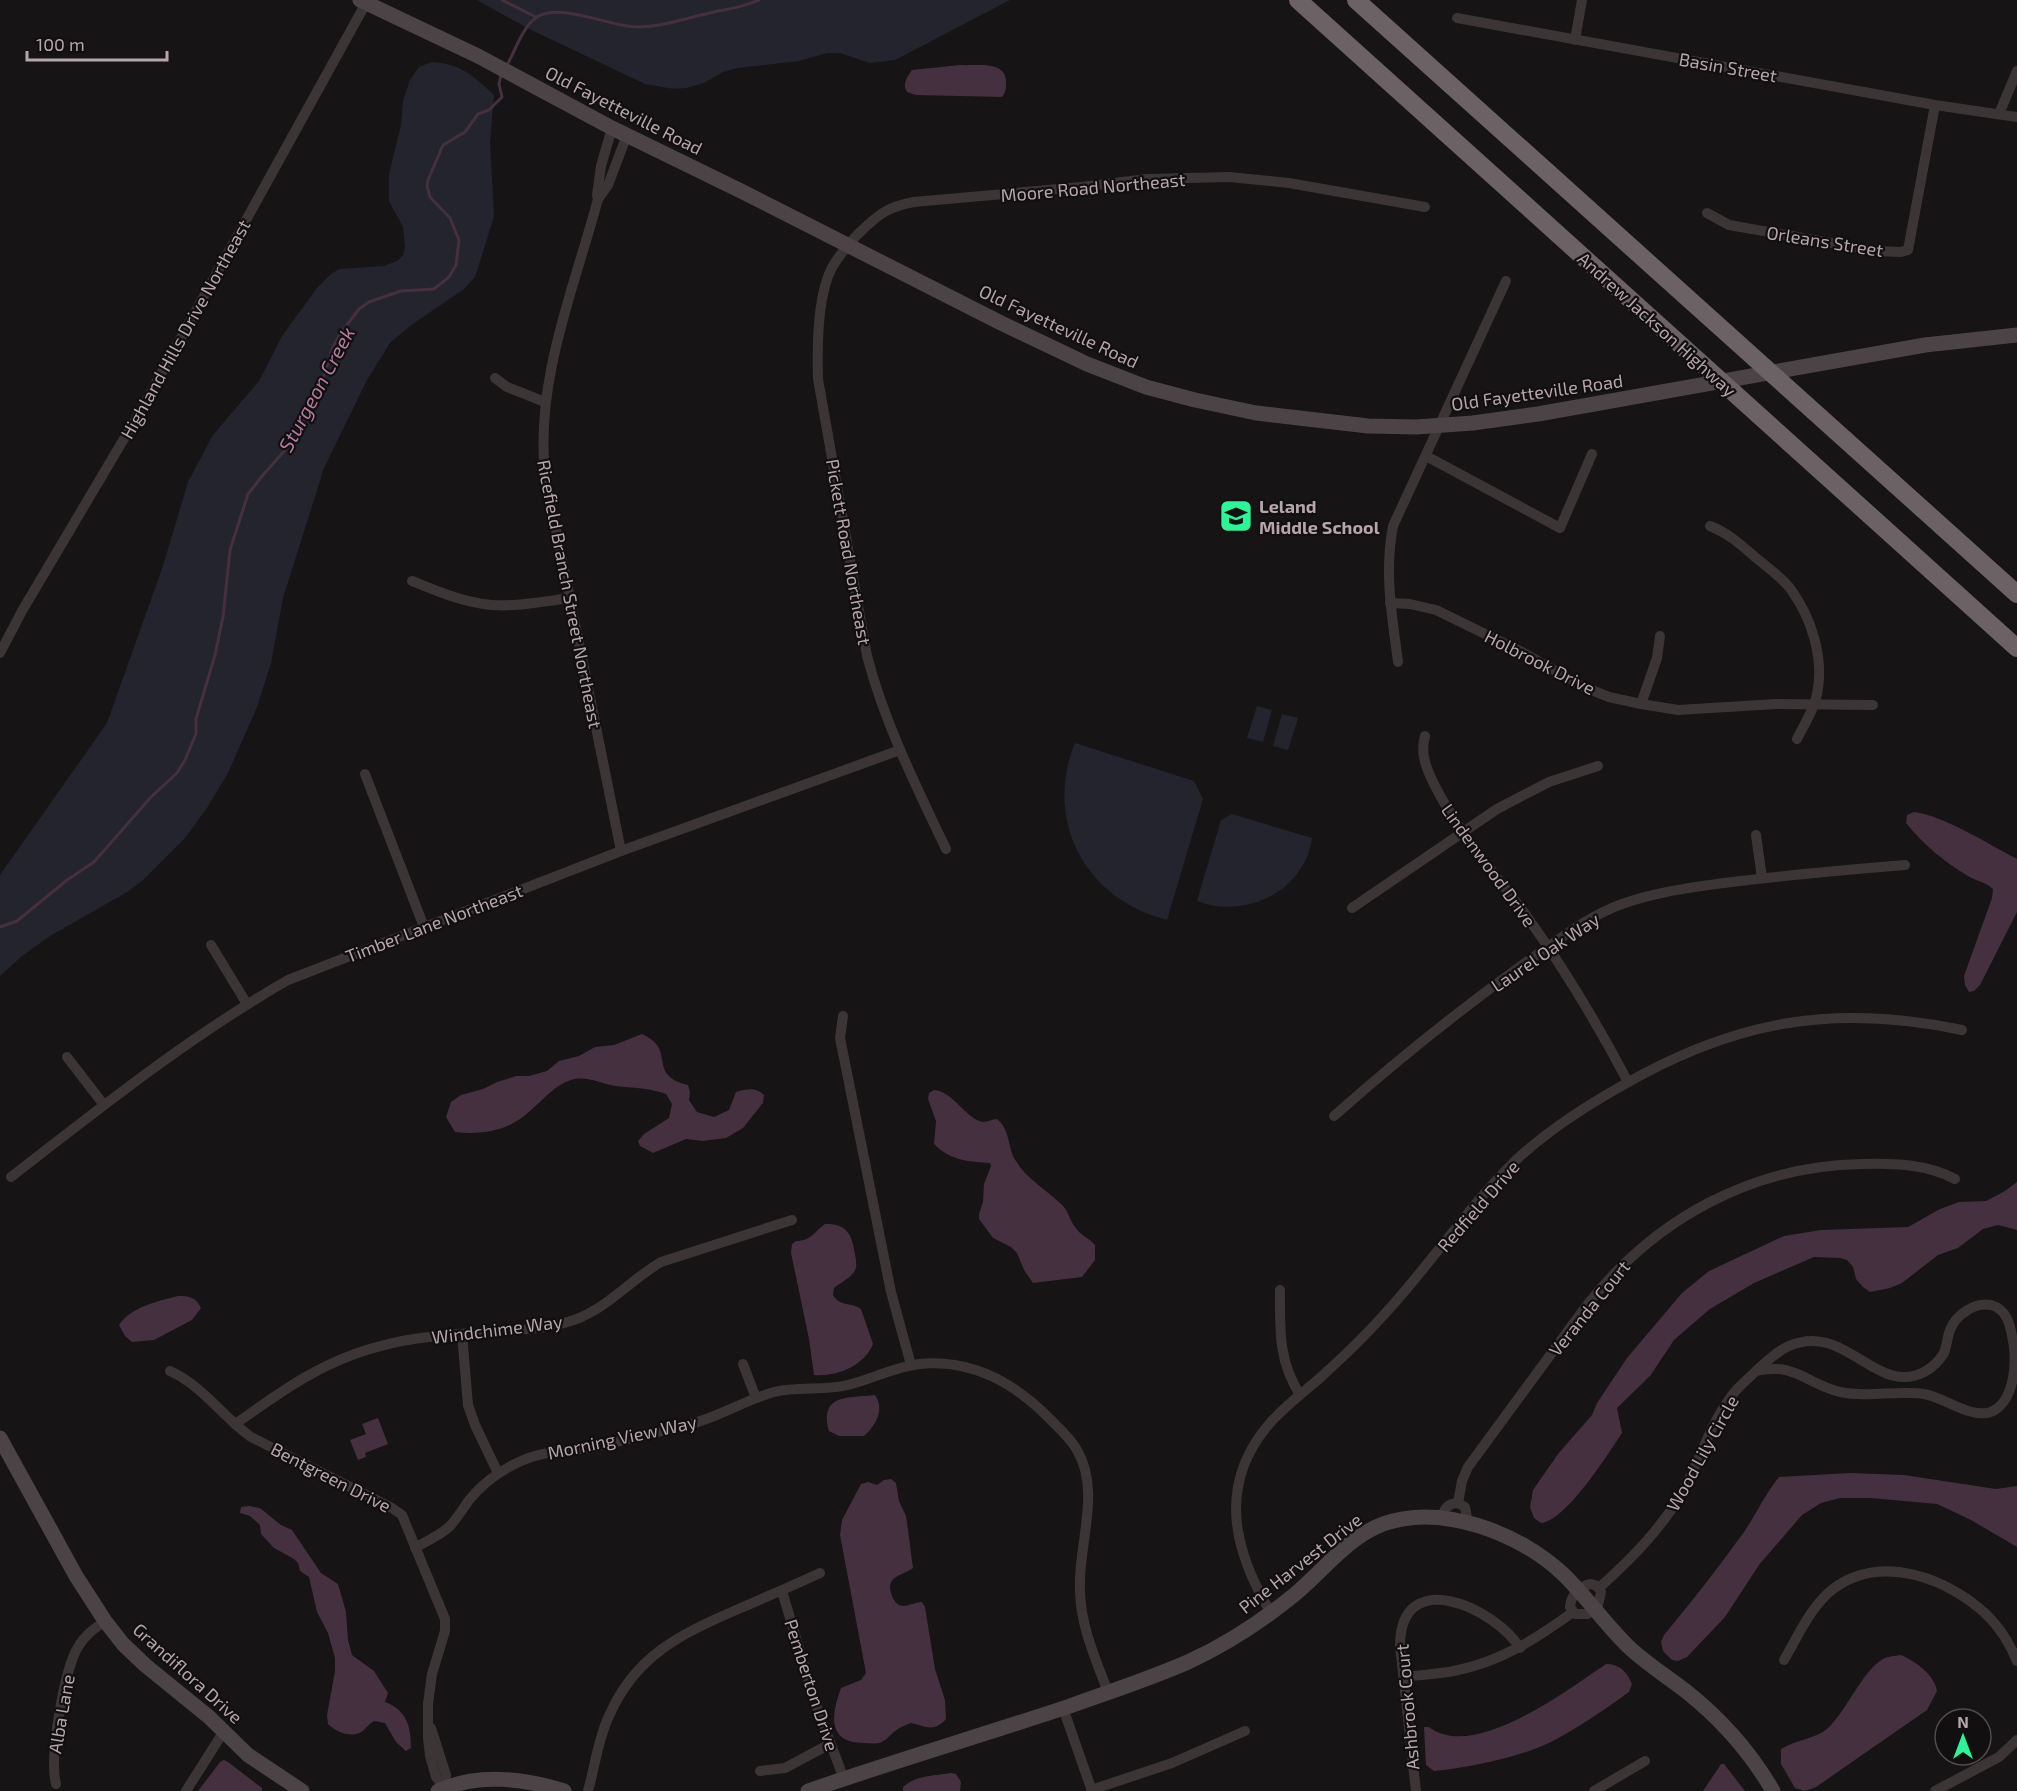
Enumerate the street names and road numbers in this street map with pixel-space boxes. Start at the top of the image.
street label: Basin Street [1677,48,1779,86]
street label: Old Fayetteville Road [542,61,706,159]
street label: Moore Road Northeast [1000,168,1186,206]
street label: Highland Hills Drive Northeast [115,215,255,442]
street label: Orleans Street [1765,221,1885,261]
street label: Andrew Jackson Highway [1573,247,1741,401]
street label: Old Fayetteville Road [976,279,1142,373]
street label: Old Fayetteville Road [1450,369,1624,415]
street label: Pickett Road Northeast [822,457,876,647]
street label: Ricefield Branch Street Northeast [533,458,607,730]
street label: Holbrook Drive [1481,625,1599,699]
street label: Lindenwood Drive [1437,799,1541,931]
street label: Timber Lane Northeast [342,879,526,967]
street label: Laurel Oak Way [1487,907,1604,996]
street label: Redfield Drive [1432,1156,1524,1256]
street label: Veranda Court [1544,1256,1634,1360]
street label: Windchime Way [430,1310,564,1348]
street label: Wood Lily Circle [1661,1391,1743,1515]
street label: Morning View Way [545,1410,699,1464]
street label: Bentgreen Drive [267,1437,395,1517]
street label: Pine Harvest Drive [1234,1508,1366,1618]
street label: Pemberton Drive [780,1616,844,1754]
street label: Grandiflora Drive [129,1618,247,1728]
street label: Ashbrook Court [1391,1643,1423,1771]
street label: Alba Lane [43,1673,79,1755]

